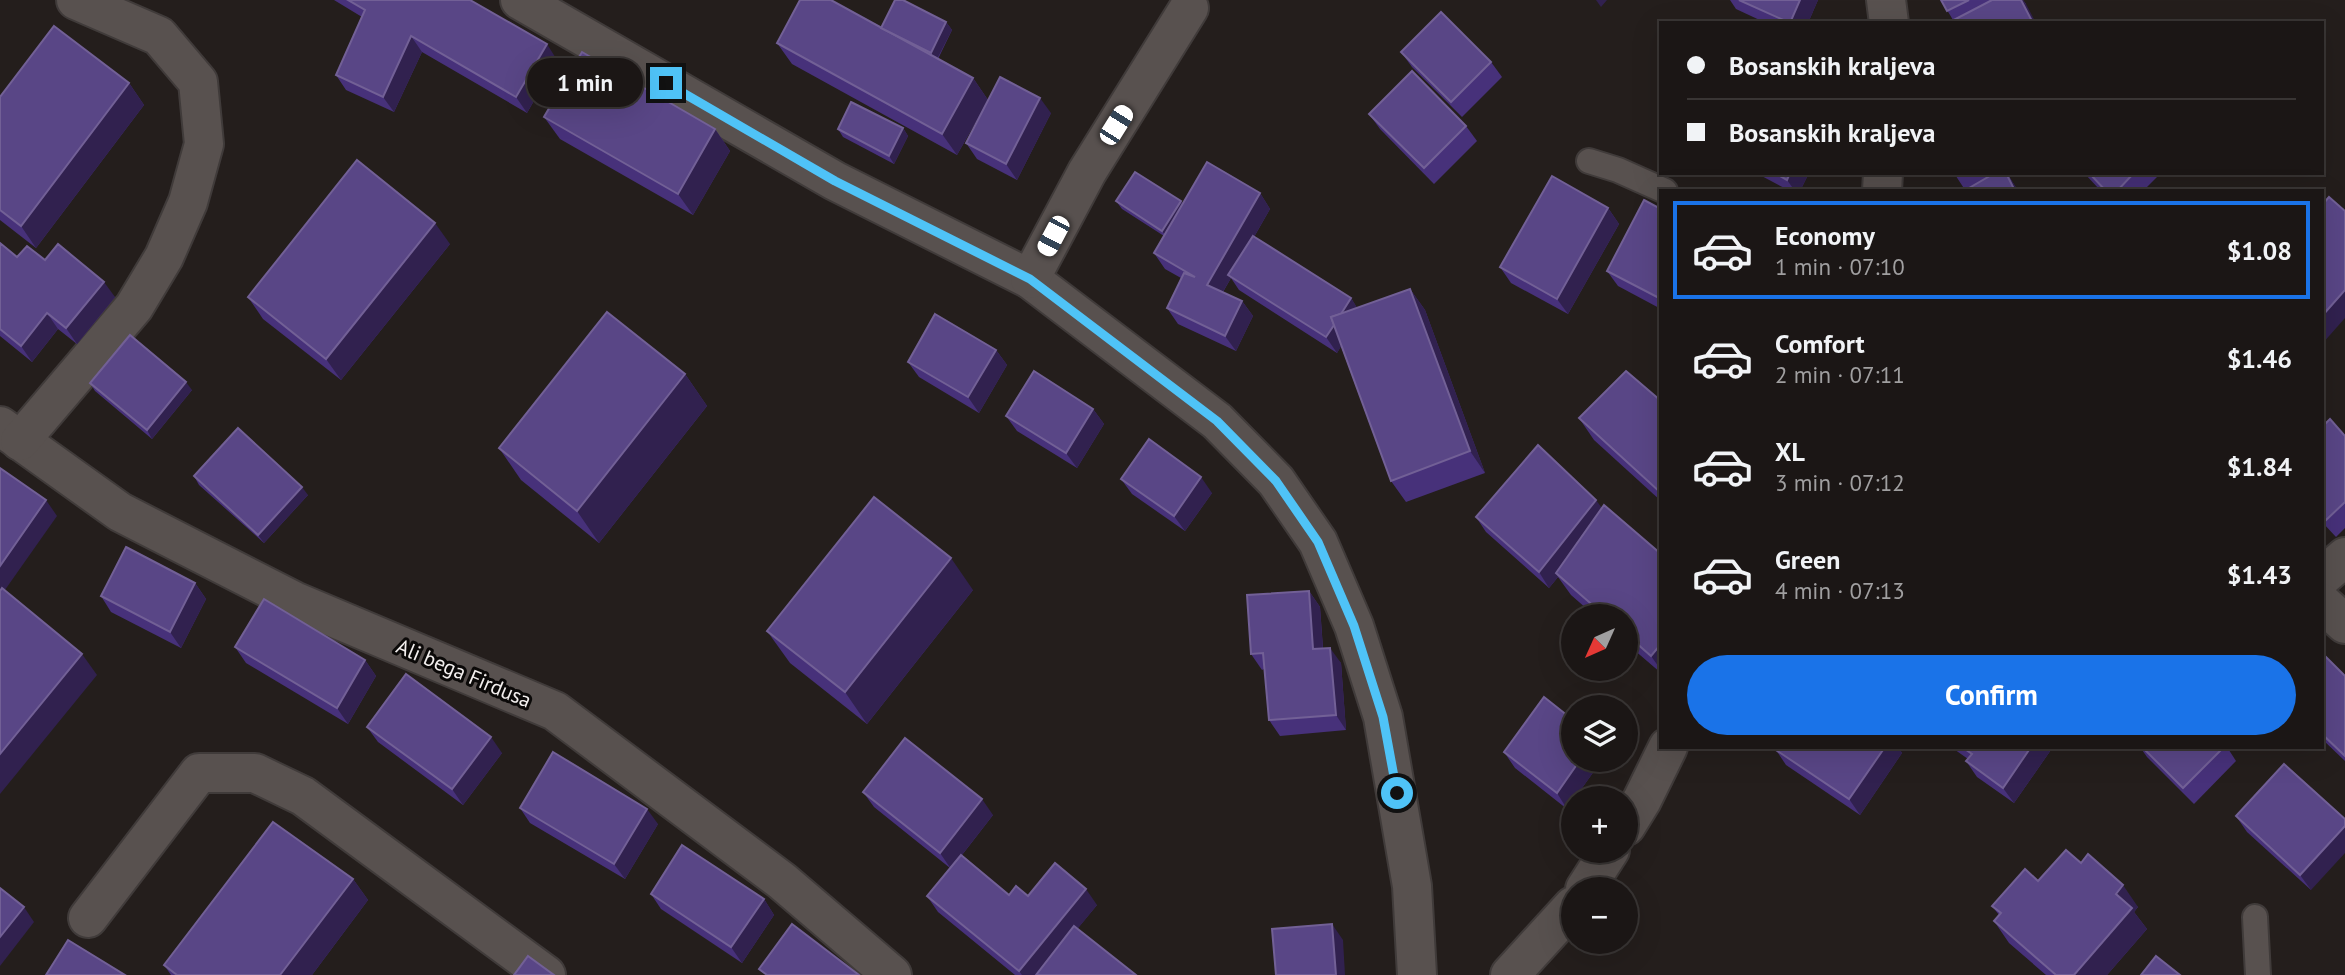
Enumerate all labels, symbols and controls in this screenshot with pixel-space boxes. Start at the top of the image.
text: Bosanskih kraljeva [1729,49,1935,82]
callout: 1 min [526,58,642,108]
route end [650,67,682,99]
text: 1 min [557,68,613,97]
car [1096,102,1137,148]
text: Bosanskih kraljeva [1729,116,1935,149]
car [1034,213,1073,259]
icon: car [1691,219,1754,282]
text: Economy [1775,219,1875,252]
text: $1.08 [2227,234,2292,267]
text: 1 min · 07:10 [1775,252,1905,281]
icon: car [1691,327,1754,390]
text: Comfort [1775,327,1865,360]
text: $1.46 [2227,342,2292,375]
text: 2 min · 07:11 [1775,360,1905,389]
icon: car [1691,435,1754,498]
text: XL [1775,435,1805,468]
text: $1.84 [2227,450,2292,483]
text: 3 min · 07:12 [1775,468,1905,497]
icon: car [1691,543,1754,606]
text: Green [1775,543,1840,576]
text: $1.43 [2227,558,2292,591]
text: 4 min · 07:13 [1775,576,1905,605]
north arrow [1561,604,1638,681]
map controls [1561,604,1638,954]
street label: Ali bega Firdusa [392,632,536,714]
button: Confirm [1687,655,2296,735]
button: layers [1561,695,1638,772]
route start [1381,777,1413,809]
button: + [1561,786,1638,863]
button: − [1561,877,1638,954]

